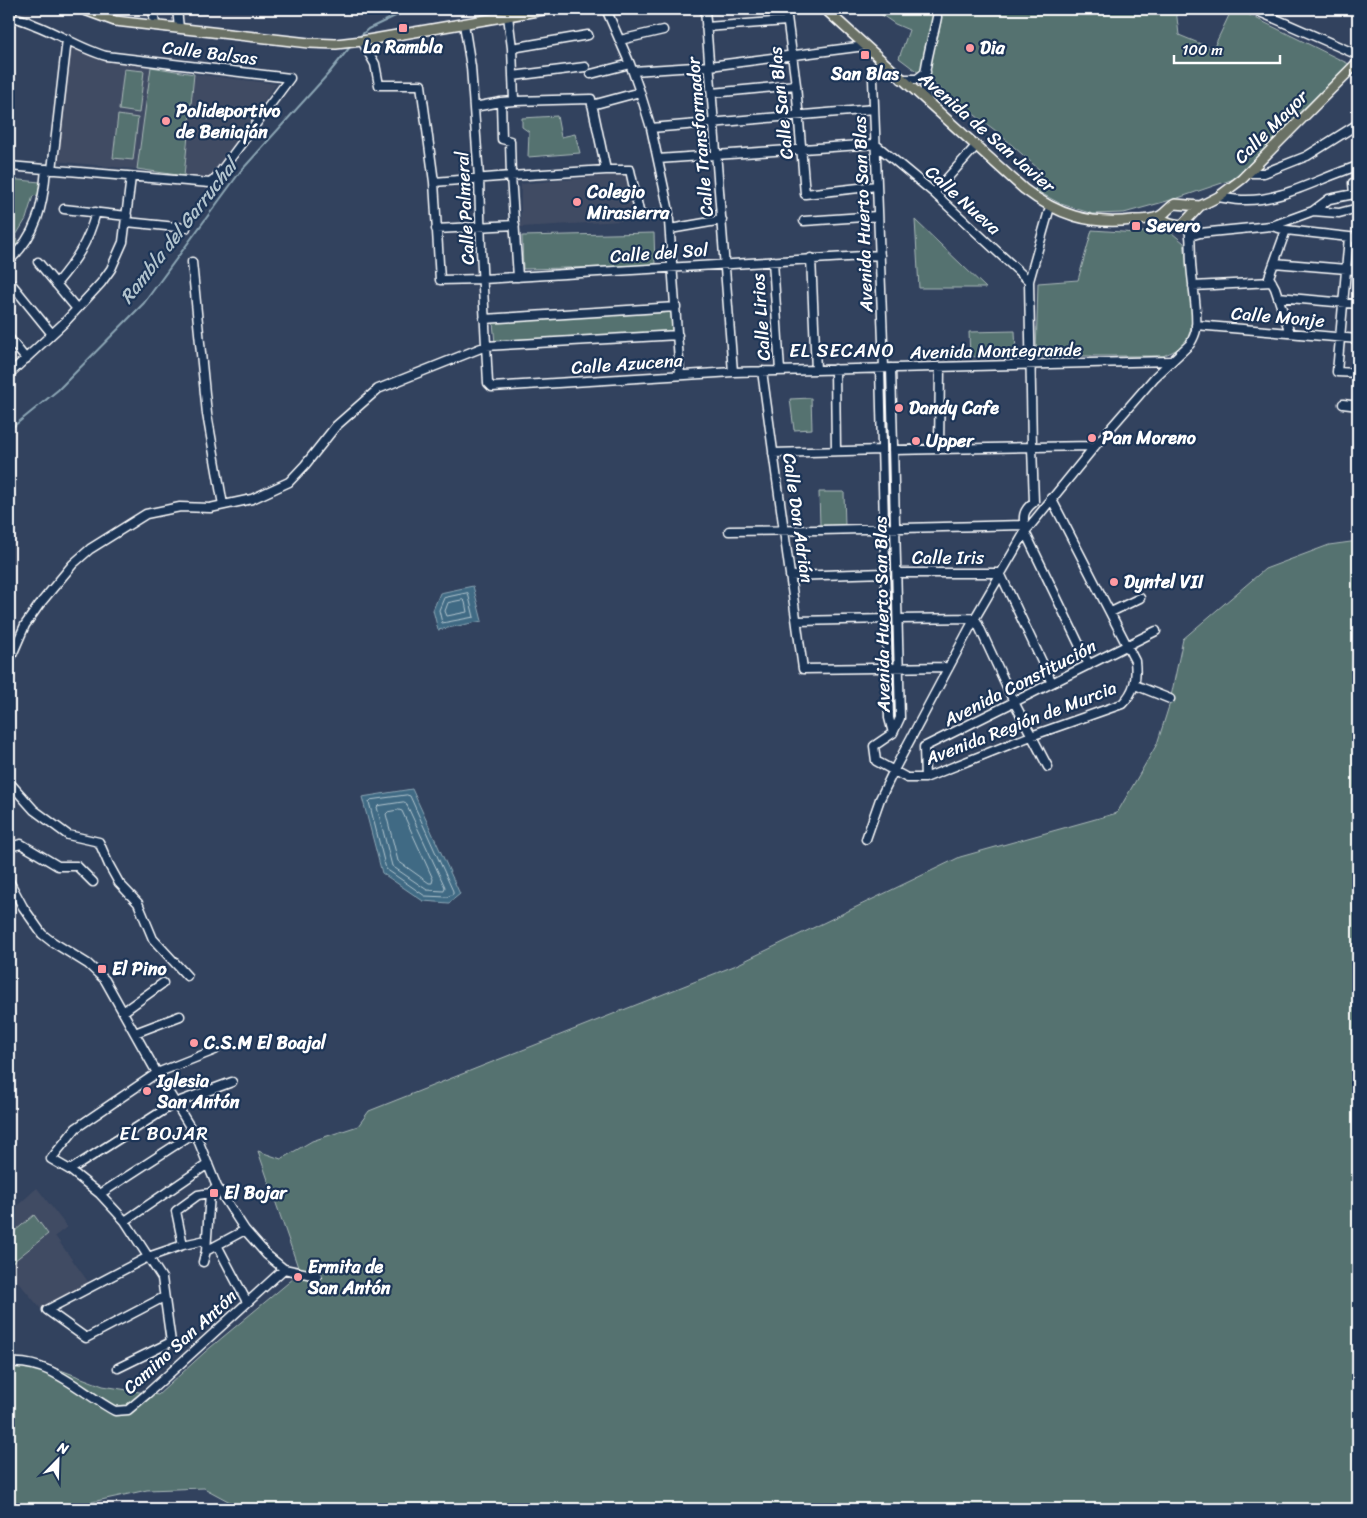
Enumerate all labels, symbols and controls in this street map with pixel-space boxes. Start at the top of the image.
marker: La Rambla [397,22,409,34]
street label: Calle Balsas [161,31,260,75]
place label: La Rambla [363,31,444,63]
place label: Dia [980,32,1006,64]
scale bar [1174,32,1281,64]
text: 100 m [1182,37,1223,63]
marker: Dia [964,42,976,54]
street label: Calle San Blas [759,44,803,161]
marker: San Blas [859,49,871,61]
street label: Calle Transformador [677,54,723,218]
place label: San Blas [830,58,900,90]
street label: Avenida de San Javier [911,63,1064,202]
street label: Calle Mayor [1226,81,1317,172]
place label: Polideportivo de Beniaján [176,95,281,148]
marker: Polideportivo de Beniaján [160,115,172,127]
street label: Avenida Huerto San Blas [844,115,882,314]
water label: Rambla del Garruchal [111,148,249,311]
street label: Calle Palmeral [446,149,484,266]
street label: Calle Nueva [918,157,1009,244]
place label: Colegio Mirasierra [586,176,670,229]
marker: Colegio Mirasierra [571,196,583,208]
place label: Severo [1145,210,1201,242]
marker: Severo [1130,220,1142,232]
street label: Calle del Sol [609,234,710,272]
street label: Calle Lirios [742,272,780,362]
street label: Calle Monje [1230,297,1326,337]
district label: EL SECANO [789,334,895,367]
street label: Avenida Montegrande [909,334,1082,369]
street label: Calle Azucena [570,344,685,384]
place label: Dandy Cafe [909,392,999,424]
marker: Dandy Cafe [893,402,905,414]
place label: Pan Moreno [1102,422,1197,454]
place label: Upper [926,425,975,457]
marker: Pan Moreno [1086,432,1098,444]
marker: Upper [910,435,922,447]
street label: Calle Don Adrián [773,451,823,585]
street label: Avenida Huerto San Blas [864,515,900,714]
street label: Calle Iris [912,542,985,574]
place label: Dyntel VII [1124,566,1204,598]
marker: Dyntel VII [1108,576,1120,588]
street label: Avenida Constitución [937,630,1102,736]
street label: Avenida Región de Murcia [920,672,1121,775]
place label: El Pino [112,953,167,985]
marker: El Pino [96,963,108,975]
place label: C.S.M El Boajal [203,1027,327,1059]
marker: C.S.M El Boajal [188,1037,200,1049]
place label: Iglesia San Antón [156,1065,240,1118]
marker: Iglesia San Antón [141,1085,153,1097]
district label: EL BOJAR [119,1117,209,1150]
place label: El Bojar [224,1177,288,1209]
marker: El Bojar [208,1187,220,1199]
place label: Ermita de San Antón [307,1251,391,1304]
marker: Ermita de San Antón [292,1271,304,1283]
street label: Camino San Antón [115,1281,245,1403]
text: N [53,1435,73,1462]
north arrow [32,1436,82,1486]

